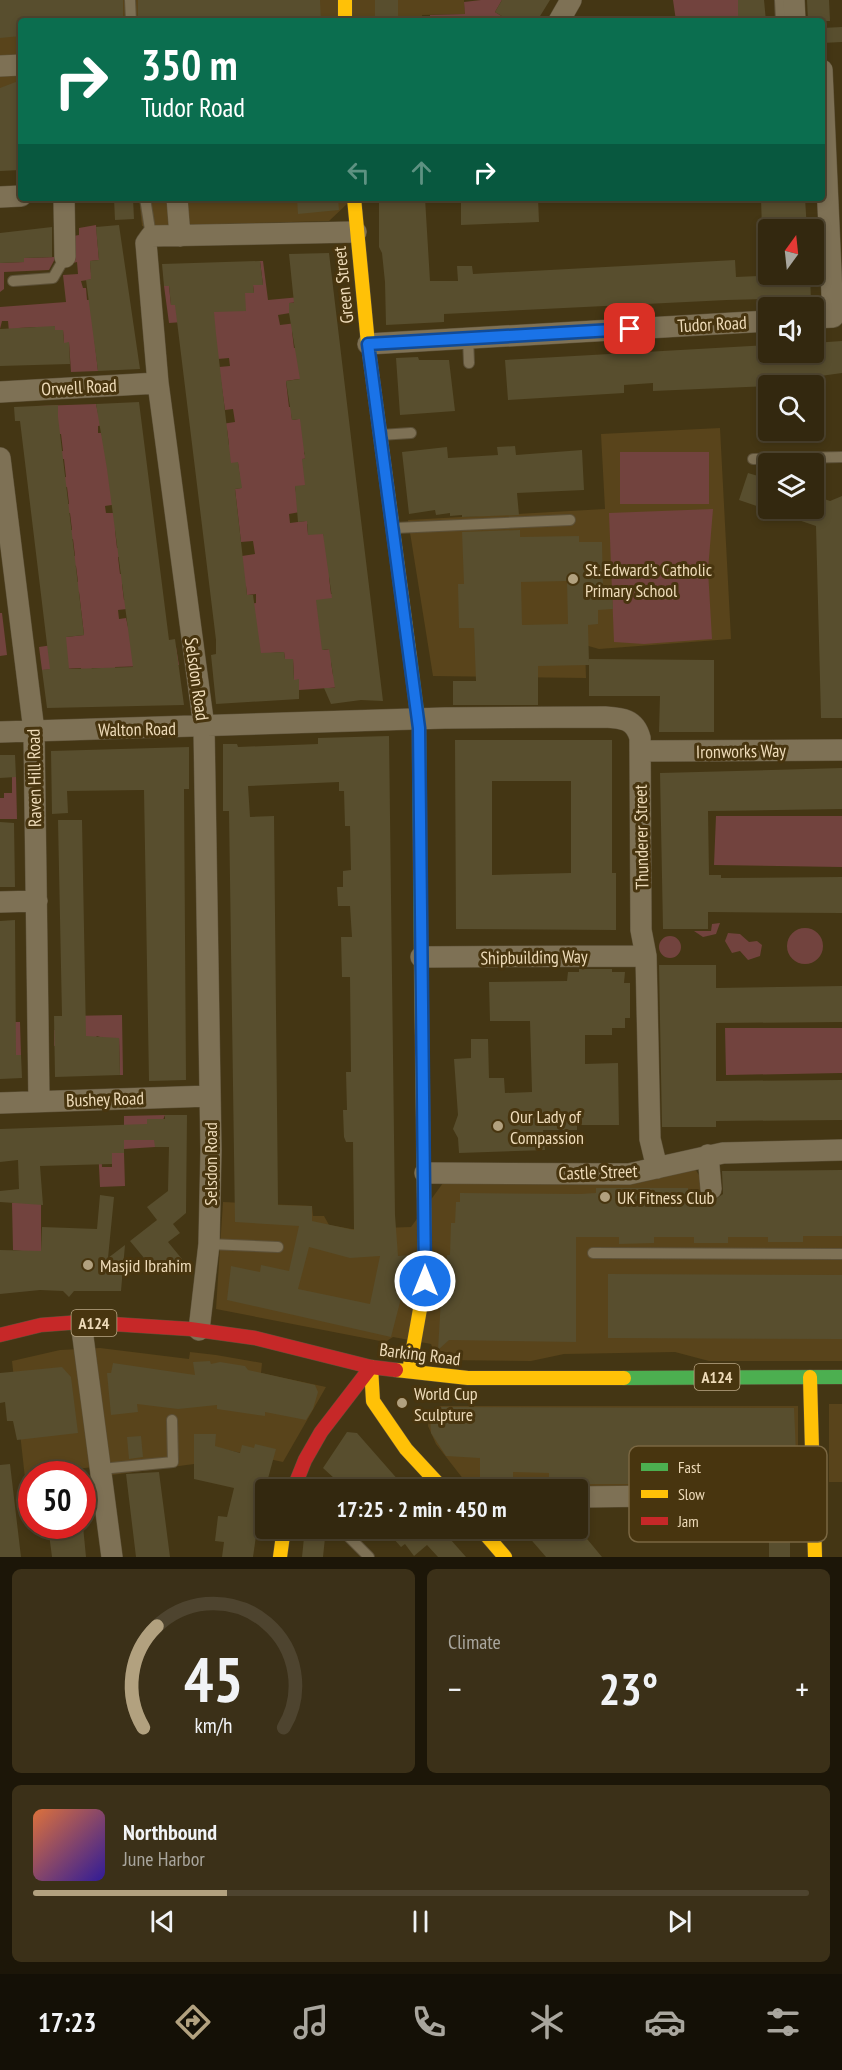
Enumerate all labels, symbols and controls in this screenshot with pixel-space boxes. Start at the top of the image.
text: 350 m [141,37,238,92]
icon: right [42,42,120,120]
text: Tudor Road [141,90,245,124]
icon: left [342,156,375,189]
icon: ahead [405,156,438,189]
icon: right [468,156,501,189]
north arrow [758,219,824,285]
map controls [758,219,824,519]
street label: Green Street [328,245,358,325]
button: sound [758,297,824,363]
pin [604,303,655,354]
street label: Tudor Road [677,311,747,337]
icon: arrive [613,312,646,345]
street label: Orwell Road [41,374,117,400]
button: search [758,375,824,441]
button: layers [758,453,824,519]
place label: St. Edward's Catholic Primary School [585,558,713,602]
marker: St. Edward's Catholic Primary School [566,572,580,586]
street label: Selsdon Road [180,636,214,722]
street label: Walton Road [98,717,176,741]
street label: Raven Hill Road [22,729,46,827]
street label: Ironworks Way [696,739,786,763]
street label: Thunderer Street [629,784,653,890]
street label: Shipbuilding Way [480,945,588,969]
street label: Bushey Road [66,1086,144,1112]
place label: Our Lady of Compassion [510,1105,584,1149]
marker: Our Lady of Compassion [491,1119,505,1133]
street label: Selsdon Road [199,1122,222,1206]
street label: Castle Street [558,1159,638,1185]
place label: UK Fitness Club [617,1186,714,1209]
marker: UK Fitness Club [598,1190,612,1204]
position arrow [393,1249,457,1313]
place label: Masjid Ibrahim [100,1254,192,1277]
marker: Masjid Ibrahim [81,1258,95,1272]
road number: A124 [72,1310,116,1336]
street label: Barking Road [378,1338,462,1370]
road number: A124 [694,1364,740,1390]
place label: World Cup Sculpture [414,1382,478,1426]
marker: World Cup Sculpture [395,1396,409,1410]
legend [629,1446,827,1542]
text: Fast [678,1457,701,1477]
speed limit sign: 50 [18,1461,96,1539]
text: Slow [678,1484,705,1504]
text: 17:25 · 2 min · 450 m [336,1495,507,1523]
text: Jam [677,1511,699,1531]
text: Climate [448,1629,501,1655]
text: 45 [184,1638,243,1719]
text: 23° [599,1659,658,1717]
text: − [448,1667,462,1710]
text: + [795,1667,809,1710]
text: km/h [194,1711,233,1739]
text: Northbound [123,1818,217,1846]
text: June Harbor [123,1846,205,1872]
icon: previous [146,1905,179,1938]
icon: pause [404,1905,437,1938]
icon: next [663,1905,696,1938]
icon: directions [172,2001,214,2043]
icon: music [290,2001,332,2043]
icon: phone [408,2001,450,2043]
icon: climate [526,2001,568,2043]
icon: car [644,2001,686,2043]
icon: filters [762,2001,804,2043]
text: 17:23 [38,2005,96,2039]

